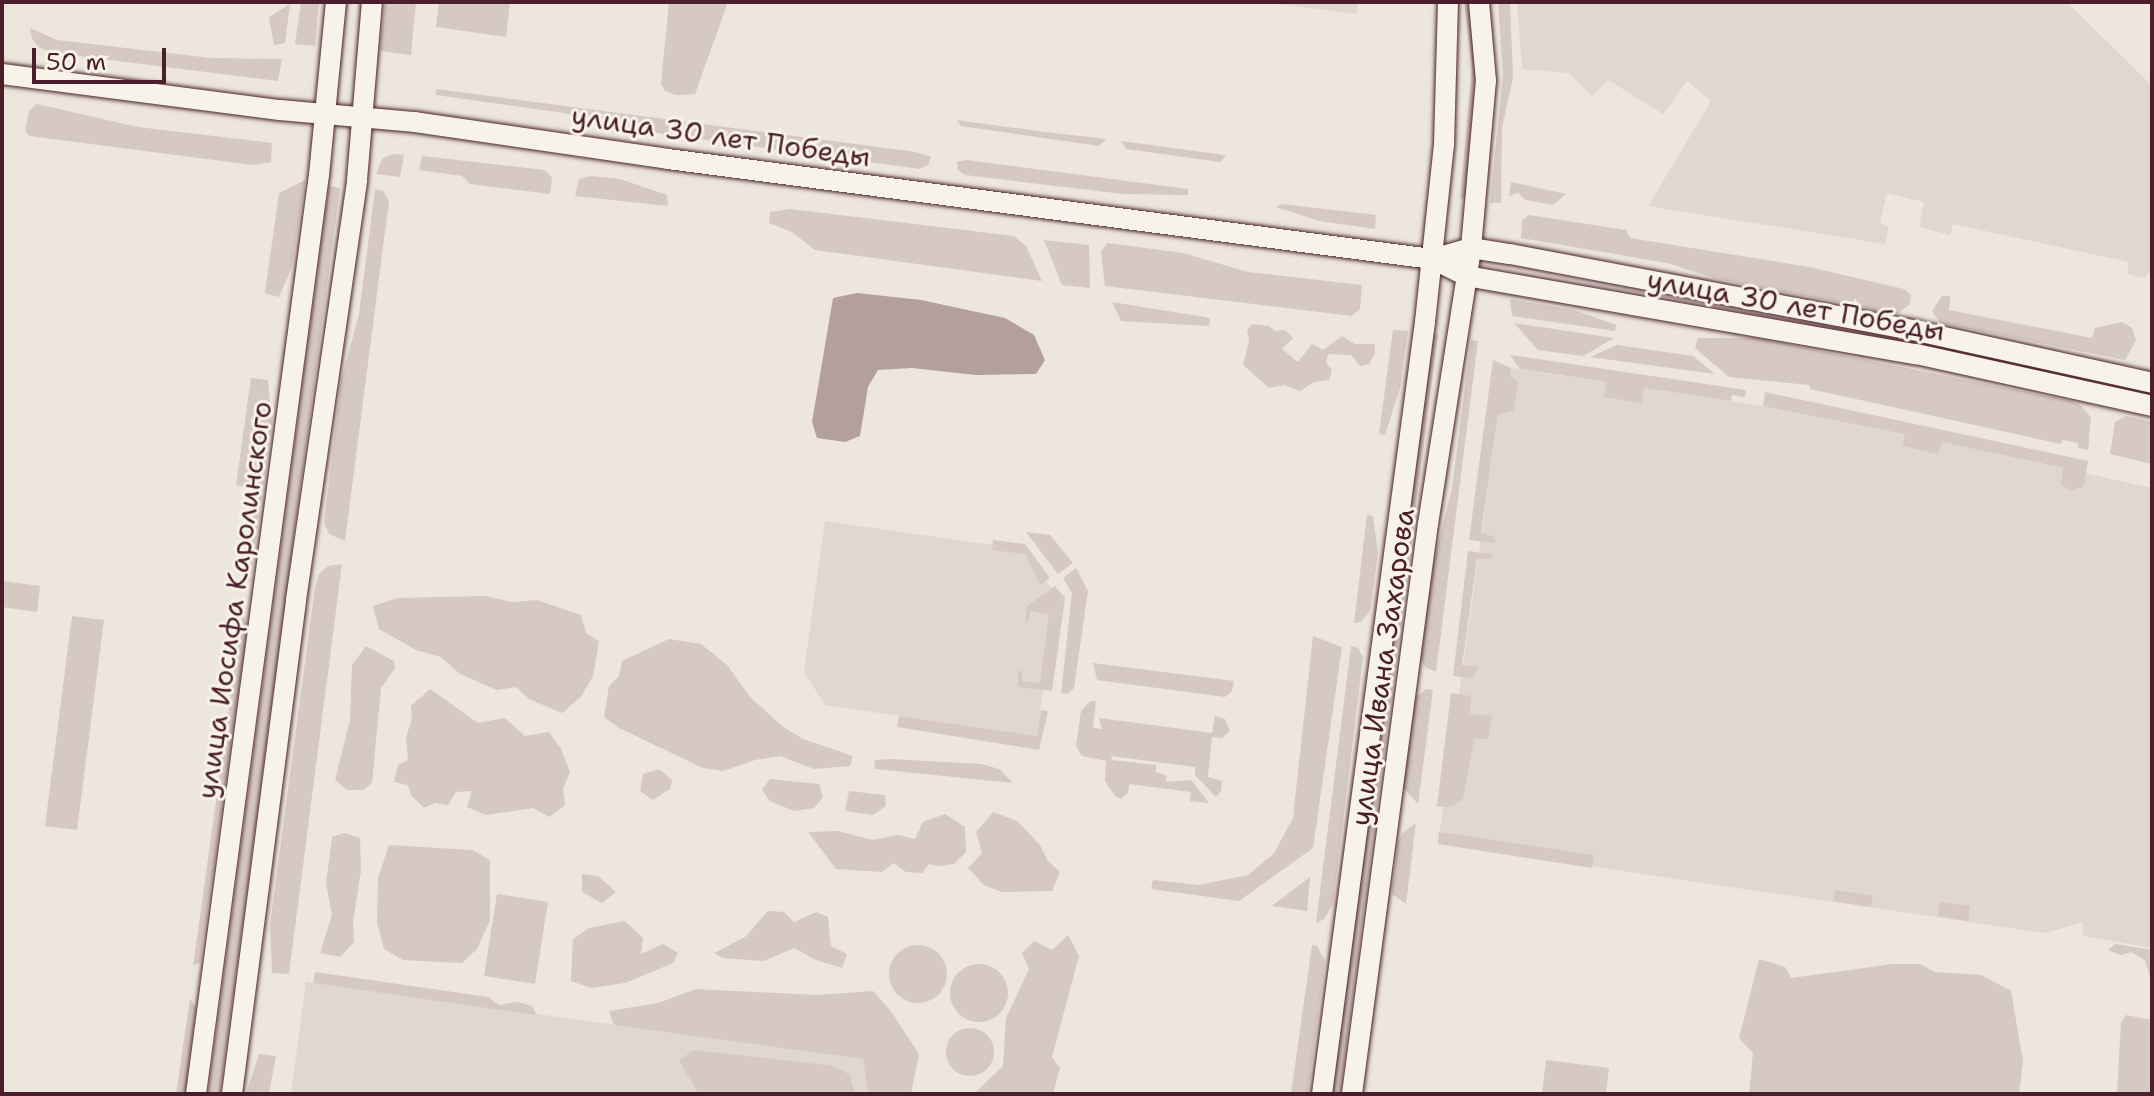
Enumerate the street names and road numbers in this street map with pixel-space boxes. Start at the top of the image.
street label: улица 30 лет Победы [569,98,873,174]
street label: улица 30 лет Победы [1645,262,1947,348]
street label: улица Иосифа Каролинского [189,399,279,801]
street label: улица Ивана Захарова [1343,506,1421,828]

